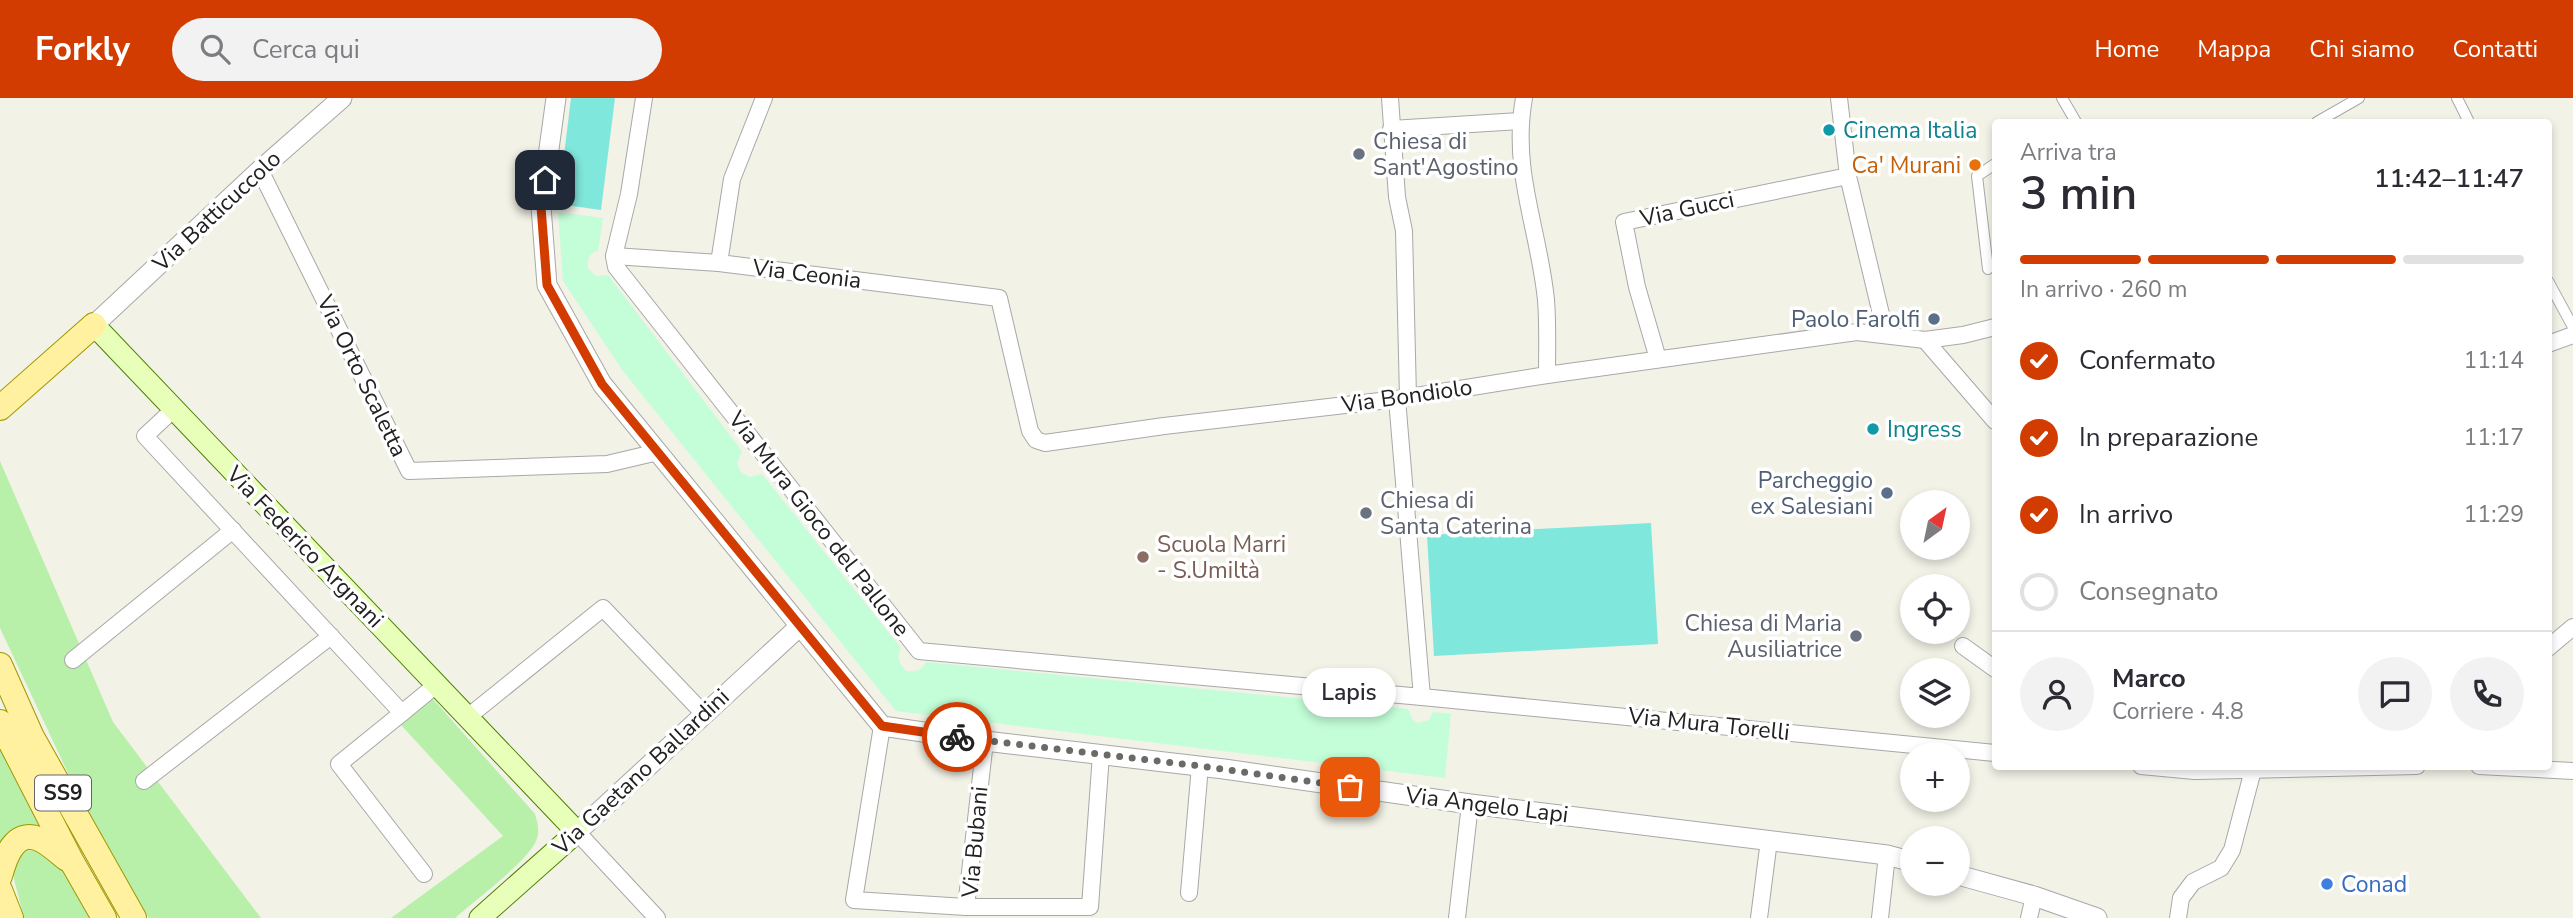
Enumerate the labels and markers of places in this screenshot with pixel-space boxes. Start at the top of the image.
place label: Cinema Italia [1843,115,1977,146]
marker: Cinema Italia [1821,122,1837,138]
place label: Chiesa di Sant'Agostino [1373,126,1519,183]
marker: Chiesa di Sant'Agostino [1351,146,1367,162]
pin [515,150,575,210]
place label: Ca' Murani [1851,150,1961,181]
marker: Ca' Murani [1967,157,1983,173]
place label: Paolo Farolfi [1791,304,1920,335]
marker: Paolo Farolfi [1926,311,1942,327]
place label: Ingress [1887,414,1962,445]
marker: Ingress [1865,421,1881,437]
place label: Parcheggio ex Salesiani [1751,465,1873,522]
place label: Chiesa di Santa Caterina [1380,485,1532,542]
marker: Parcheggio ex Salesiani [1879,485,1895,501]
marker: Chiesa di Santa Caterina [1358,505,1374,521]
place label: Scuola Marri - S.Umiltà [1157,529,1286,586]
marker: Scuola Marri - S.Umiltà [1135,549,1151,565]
place label: Chiesa di Maria Ausiliatrice [1684,608,1842,665]
marker: Chiesa di Maria Ausiliatrice [1848,628,1864,644]
callout: Lapis [1303,668,1397,717]
pin [1320,757,1380,817]
place label: Conad [2341,869,2407,900]
marker: Conad [2319,876,2335,892]

